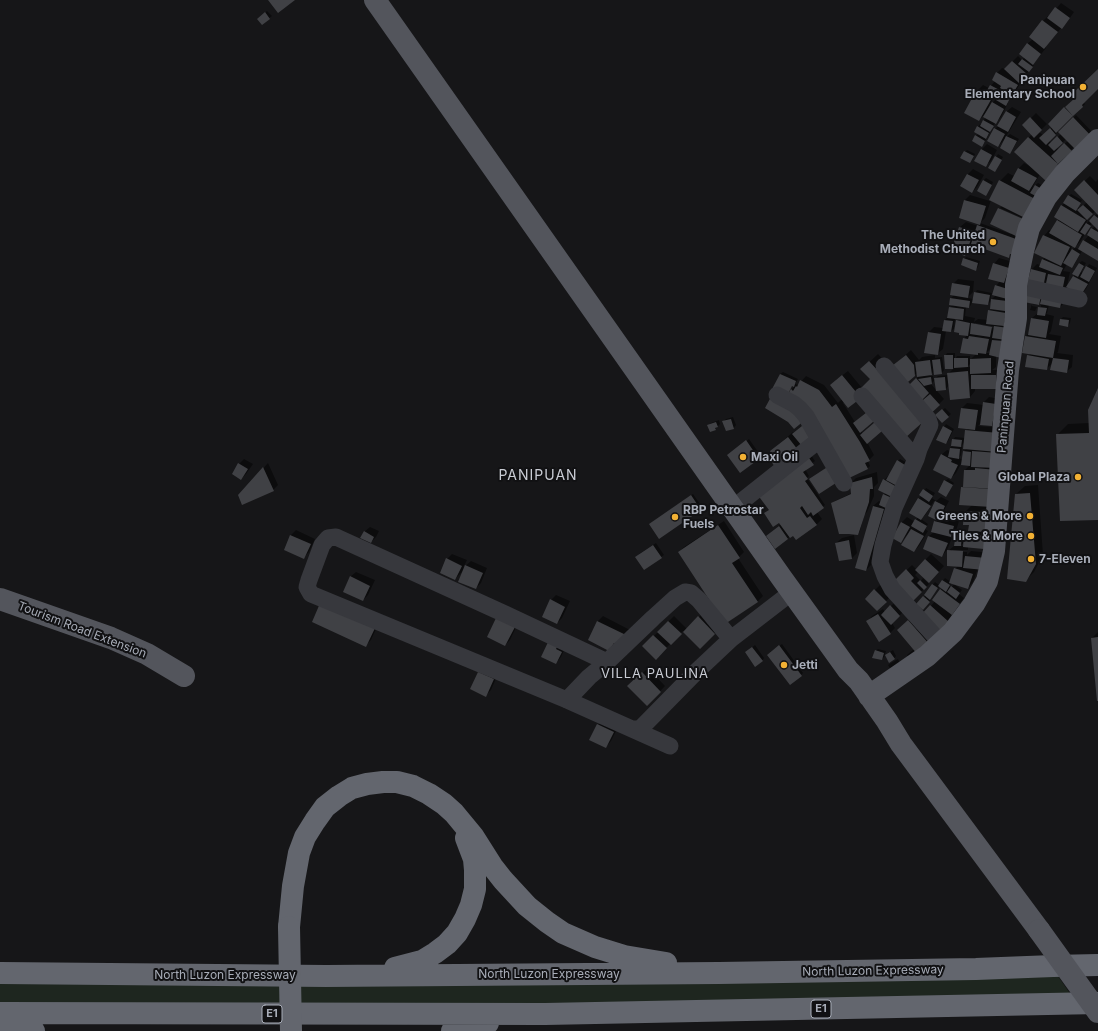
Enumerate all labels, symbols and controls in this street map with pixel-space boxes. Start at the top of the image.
place label: Panipuan Elementary School [965,73,1075,101]
marker: Panipuan Elementary School [1078,82,1088,92]
place label: The United Methodist Church [880,228,985,256]
marker: The United Methodist Church [988,237,998,247]
street label: Paninpuan Road [995,361,1017,453]
place label: Maxi Oil [751,450,798,464]
marker: Maxi Oil [738,452,748,462]
district label: PANIPUAN [498,468,578,484]
place label: Global Plaza [998,470,1070,484]
marker: Global Plaza [1073,472,1083,482]
place label: RBP Petrostar Fuels [683,503,764,531]
place label: Greens & More [936,509,1022,523]
marker: Greens & More [1025,511,1035,521]
marker: RBP Petrostar Fuels [670,512,680,522]
place label: Tiles & More [951,529,1023,543]
marker: Tiles & More [1026,531,1036,541]
place label: 7-Eleven [1039,552,1091,566]
marker: 7-Eleven [1026,554,1036,564]
street label: Tourism Road Extension [16,599,148,661]
place label: Jetti [792,658,818,672]
marker: Jetti [779,660,789,670]
district label: VILLA PAULINA [601,666,709,682]
street label: North Luzon Expressway [802,963,944,979]
street label: North Luzon Expressway [478,967,620,981]
street label: North Luzon Expressway [154,968,296,982]
road number: E1 [811,1000,831,1018]
road number: E1 [262,1005,282,1023]

